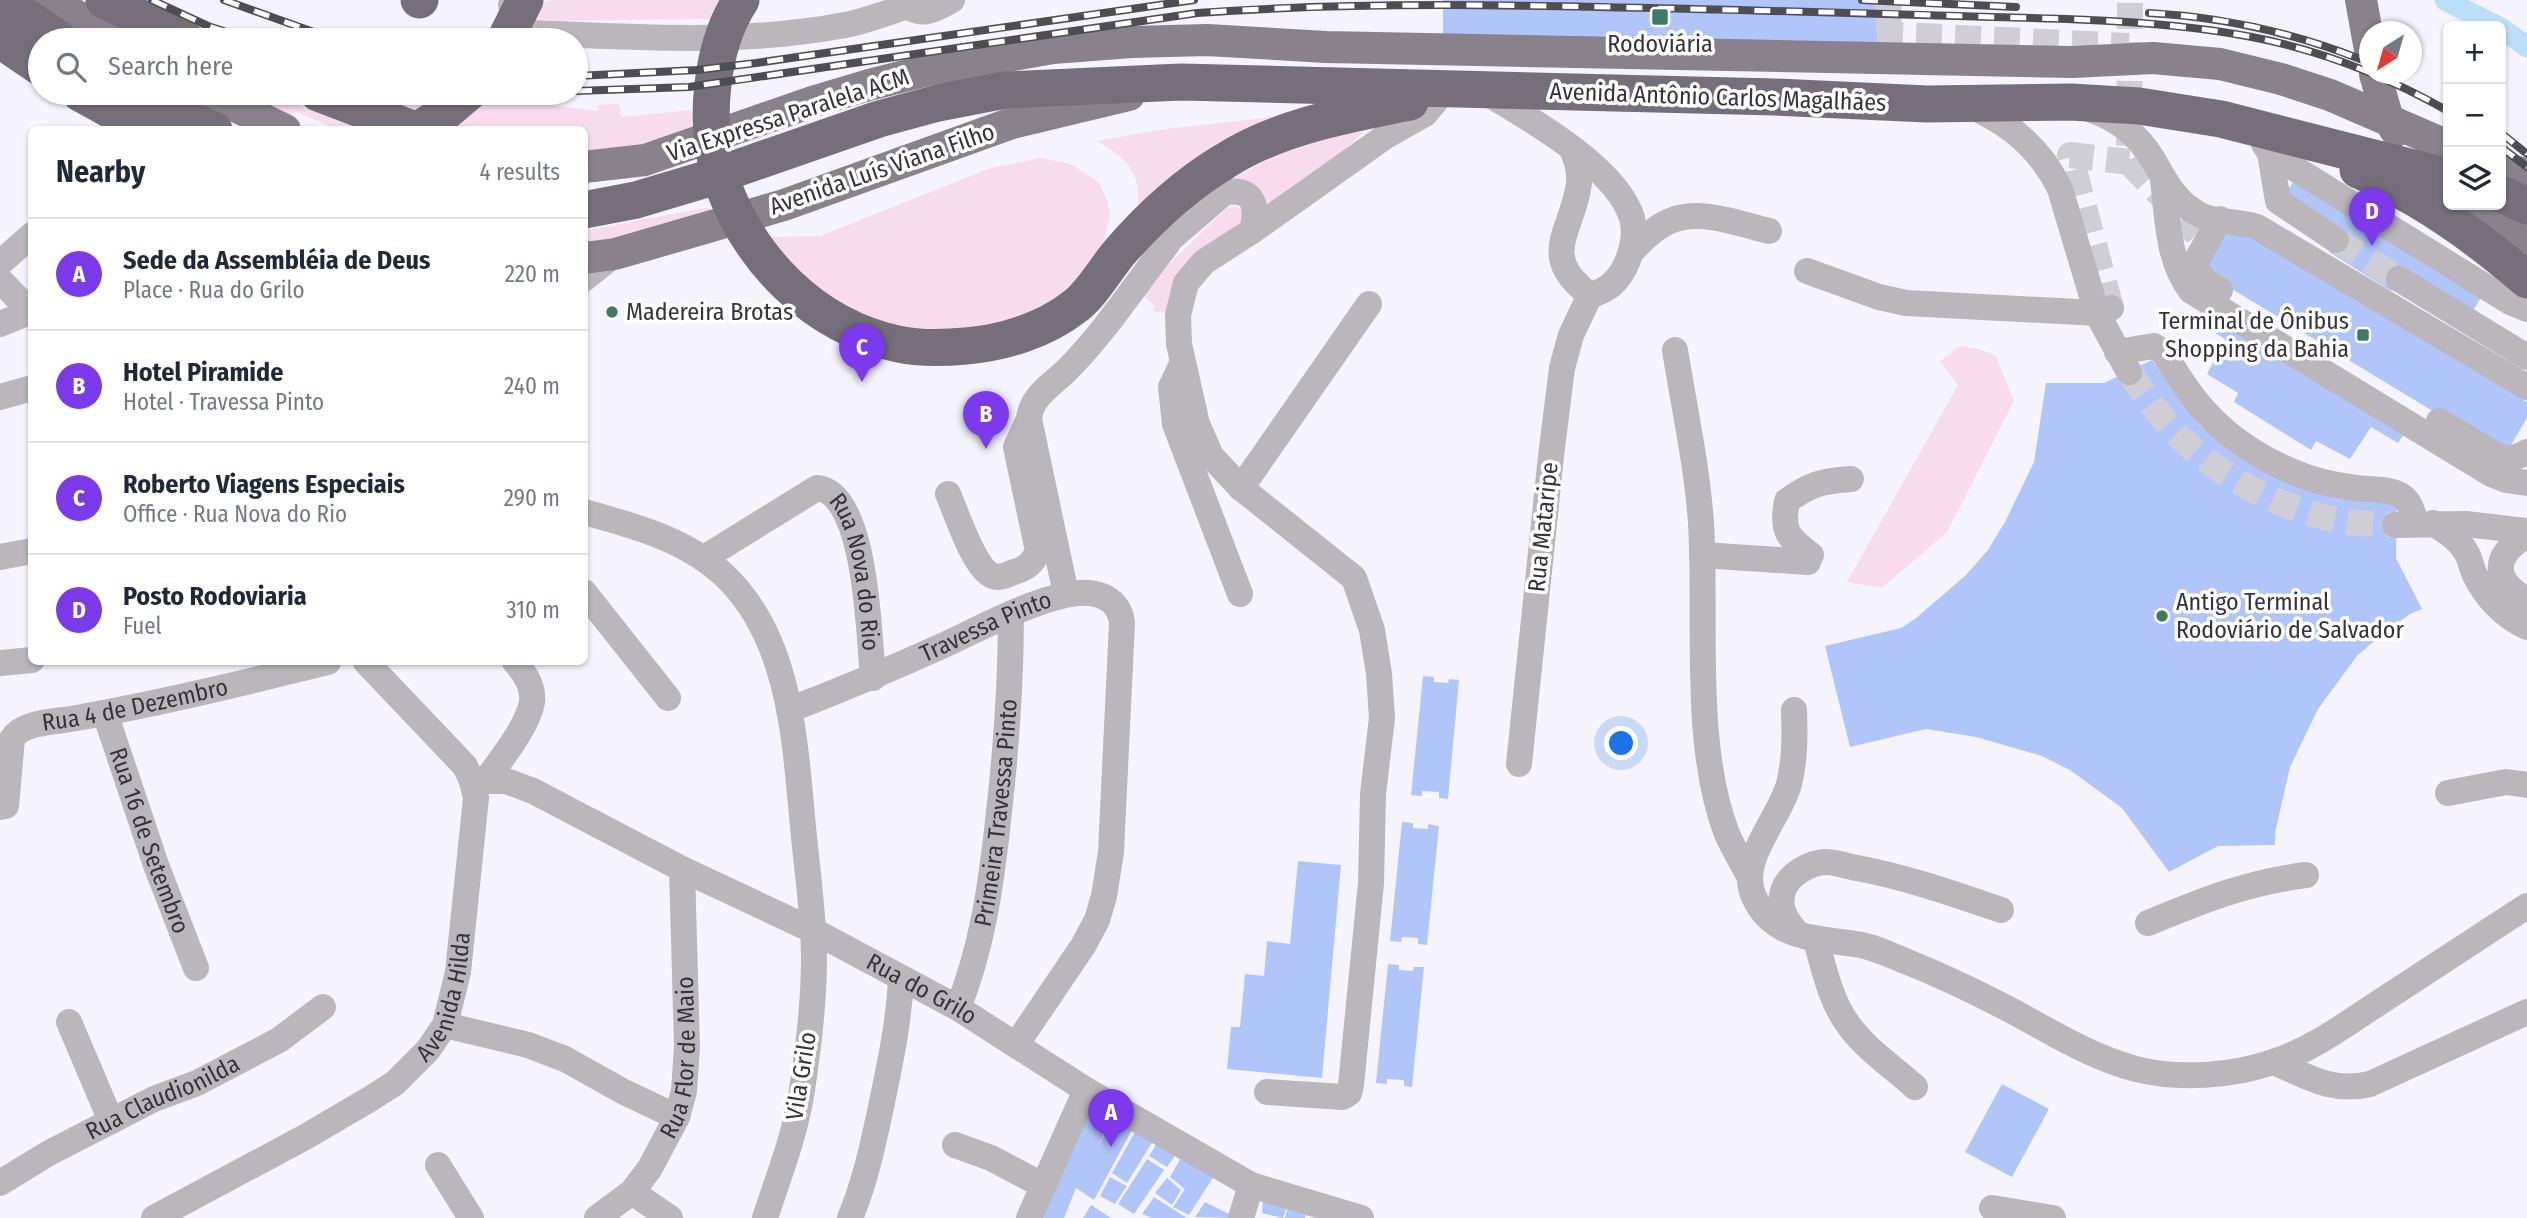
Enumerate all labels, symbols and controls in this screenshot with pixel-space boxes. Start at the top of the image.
marker: Rodoviária [1650,7,1670,27]
north arrow [2359,21,2422,84]
map controls [2443,21,2506,210]
button: + [2443,21,2506,84]
search box [28,28,588,105]
place label: Rodoviária [1607,30,1713,58]
icon: search [52,48,90,86]
text: Search here [108,51,233,82]
street label: Via Expressa Paralela ACM [663,63,913,167]
street label: Avenida Antônio Carlos Magalhães [1549,77,1887,117]
button: − [2443,84,2506,147]
street label: Avenida Luís Viana Filho [766,117,998,221]
button: layers [2443,147,2506,210]
text: Nearby [56,154,145,190]
text: 4 results [479,158,560,186]
pin: D [2349,188,2395,246]
text: Sede da Assembléia de Deus [123,245,430,276]
text: A [73,260,85,288]
text: 220 m [505,260,560,288]
text: Place · Rua do Grilo [123,276,305,304]
place label: Madereira Brotas [626,298,793,326]
marker: Madereira Brotas [604,304,620,320]
place label: Terminal de Ônibus Shopping da Bahia [2159,306,2349,363]
pin: C [839,324,885,382]
marker: Terminal de Ônibus Shopping da Bahia [2355,327,2371,343]
text: Hotel Piramide [123,357,283,388]
text: B [73,372,85,400]
text: 240 m [504,372,560,400]
text: Hotel · Travessa Pinto [123,388,324,416]
pin: B [963,391,1009,449]
street label: Rua Mataripe [1522,461,1564,593]
text: Roberto Viagens Especiais [123,469,405,500]
text: C [73,484,85,512]
text: 290 m [504,484,560,512]
street label: Rua Nova do Rio [824,488,885,652]
text: Office · Rua Nova do Rio [123,500,347,528]
text: Posto Rodoviaria [123,581,307,612]
street label: Travessa Pinto [916,585,1055,668]
place label: Antigo Terminal Rodoviário de Salvador [2176,588,2404,644]
text: D [72,596,86,624]
text: 310 m [506,596,560,624]
marker: Antigo Terminal Rodoviário de Salvador [2154,608,2170,624]
text: Fuel [123,612,162,640]
street label: Rua 4 de Dezembro [40,673,231,737]
street label: Primeira Travessa Pinto [969,698,1023,929]
your location [1604,726,1638,760]
street label: Rua 16 de Setembro [104,744,195,937]
street label: Avenida Hilda [410,931,476,1068]
street label: Rua do Grilo [862,948,982,1030]
street label: Rua Flor de Maio [654,976,701,1143]
street label: Vila Grilo [780,1030,822,1122]
street label: Rua Claudionilda [81,1049,244,1146]
pin: A [1088,1089,1134,1147]

